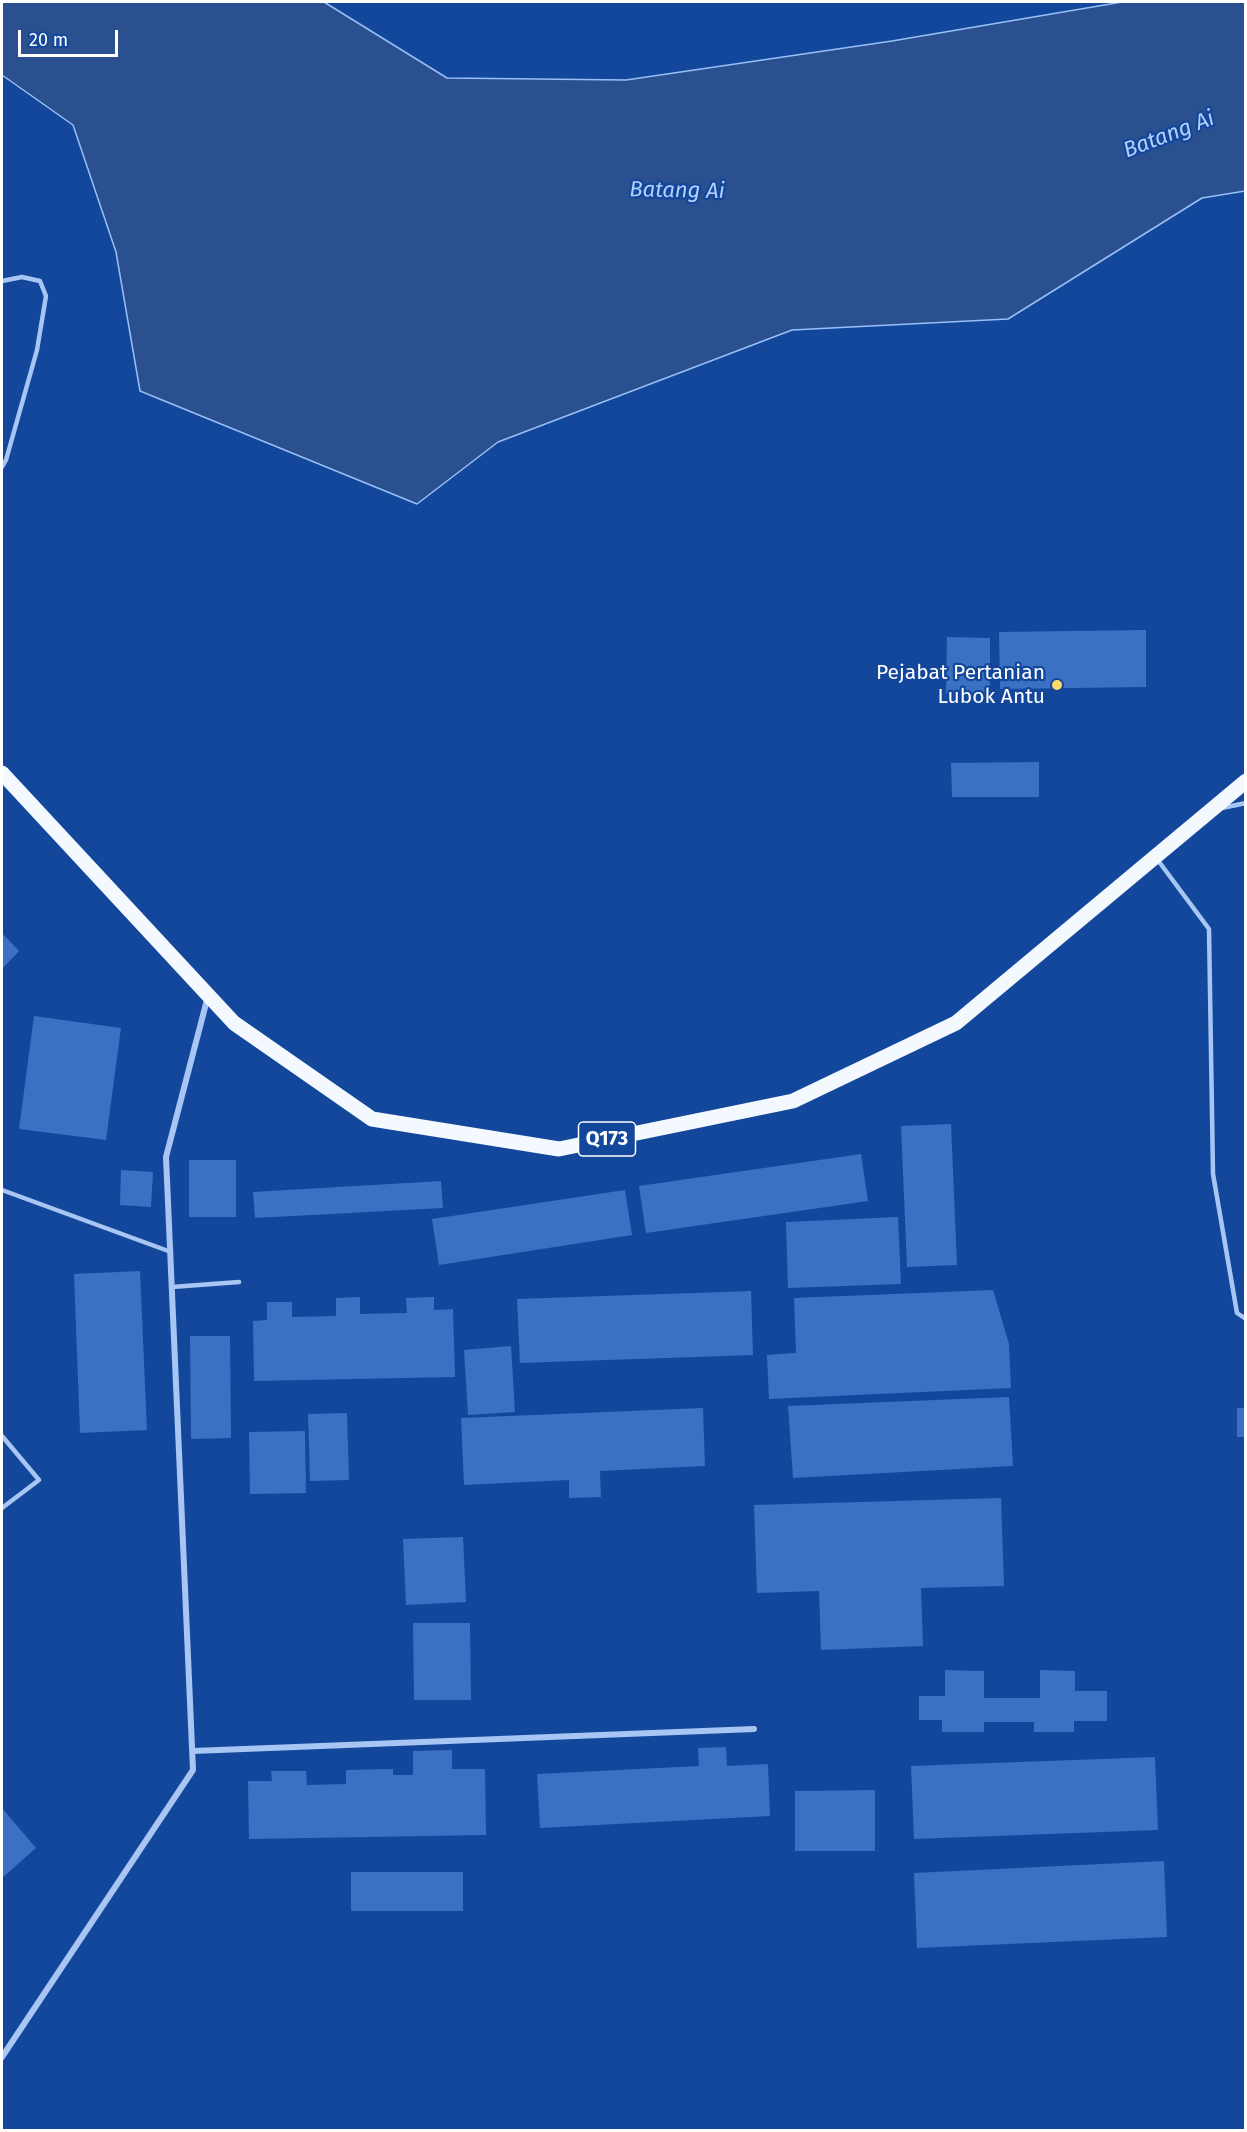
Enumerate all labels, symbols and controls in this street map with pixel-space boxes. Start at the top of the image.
scale bar [21,18,122,56]
text: 20 m [29,29,68,51]
water label: Batang Ai [1120,106,1218,164]
water label: Batang Ai [629,177,725,205]
place label: Pejabat Pertanian Lubok Antu [876,660,1045,710]
marker: Pejabat Pertanian Lubok Antu [1050,678,1064,692]
road number: Q173 [578,1122,636,1156]

